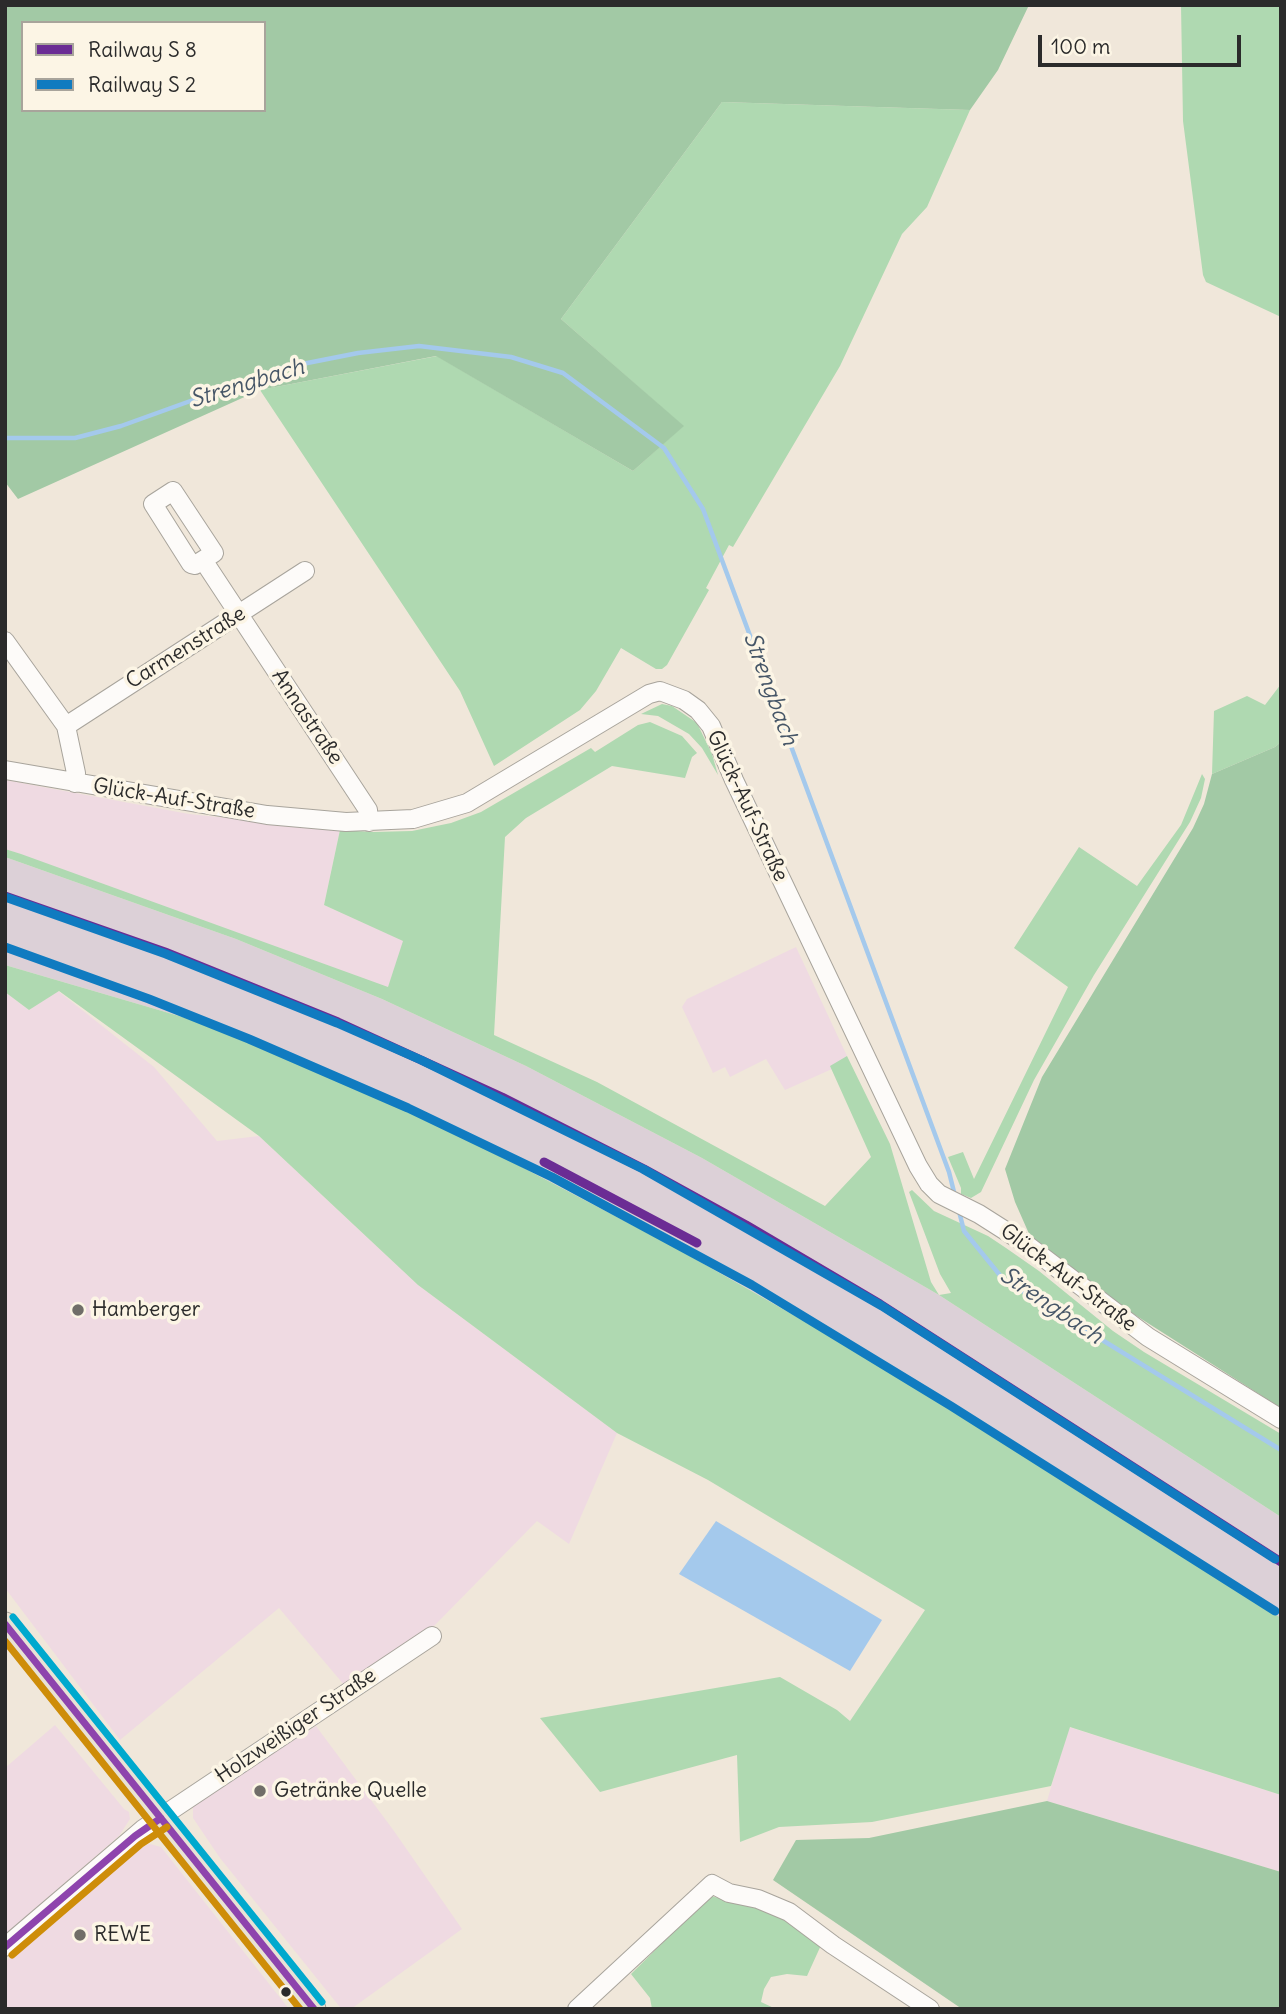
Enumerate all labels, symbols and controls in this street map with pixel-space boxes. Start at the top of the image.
legend [21,21,266,112]
scale bar [1041,21,1244,65]
text: 100 m [1051,33,1110,60]
text: Railway S 8 [88,36,197,63]
text: Railway S 2 [88,71,196,98]
water label: Strengbach [187,354,307,414]
street label: Carmenstraße [122,601,250,695]
water label: Strengbach [737,629,803,749]
street label: Annastraße [266,665,348,769]
street label: Glück-Auf-Straße [701,726,793,886]
street label: Glück-Auf-Straße [91,774,257,824]
street label: Glück-Auf-Straße [995,1219,1141,1337]
water label: Strengbach [994,1262,1108,1350]
place label: Hamberger [92,1297,200,1323]
marker: Hamberger [70,1302,86,1318]
street label: Holzweißiger Straße [211,1663,381,1789]
place label: Getränke Quelle [274,1778,427,1804]
marker: Getränke Quelle [252,1783,268,1799]
place label: REWE [94,1922,151,1948]
marker: REWE [72,1927,88,1943]
unlabelled marker [279,1985,293,1999]

